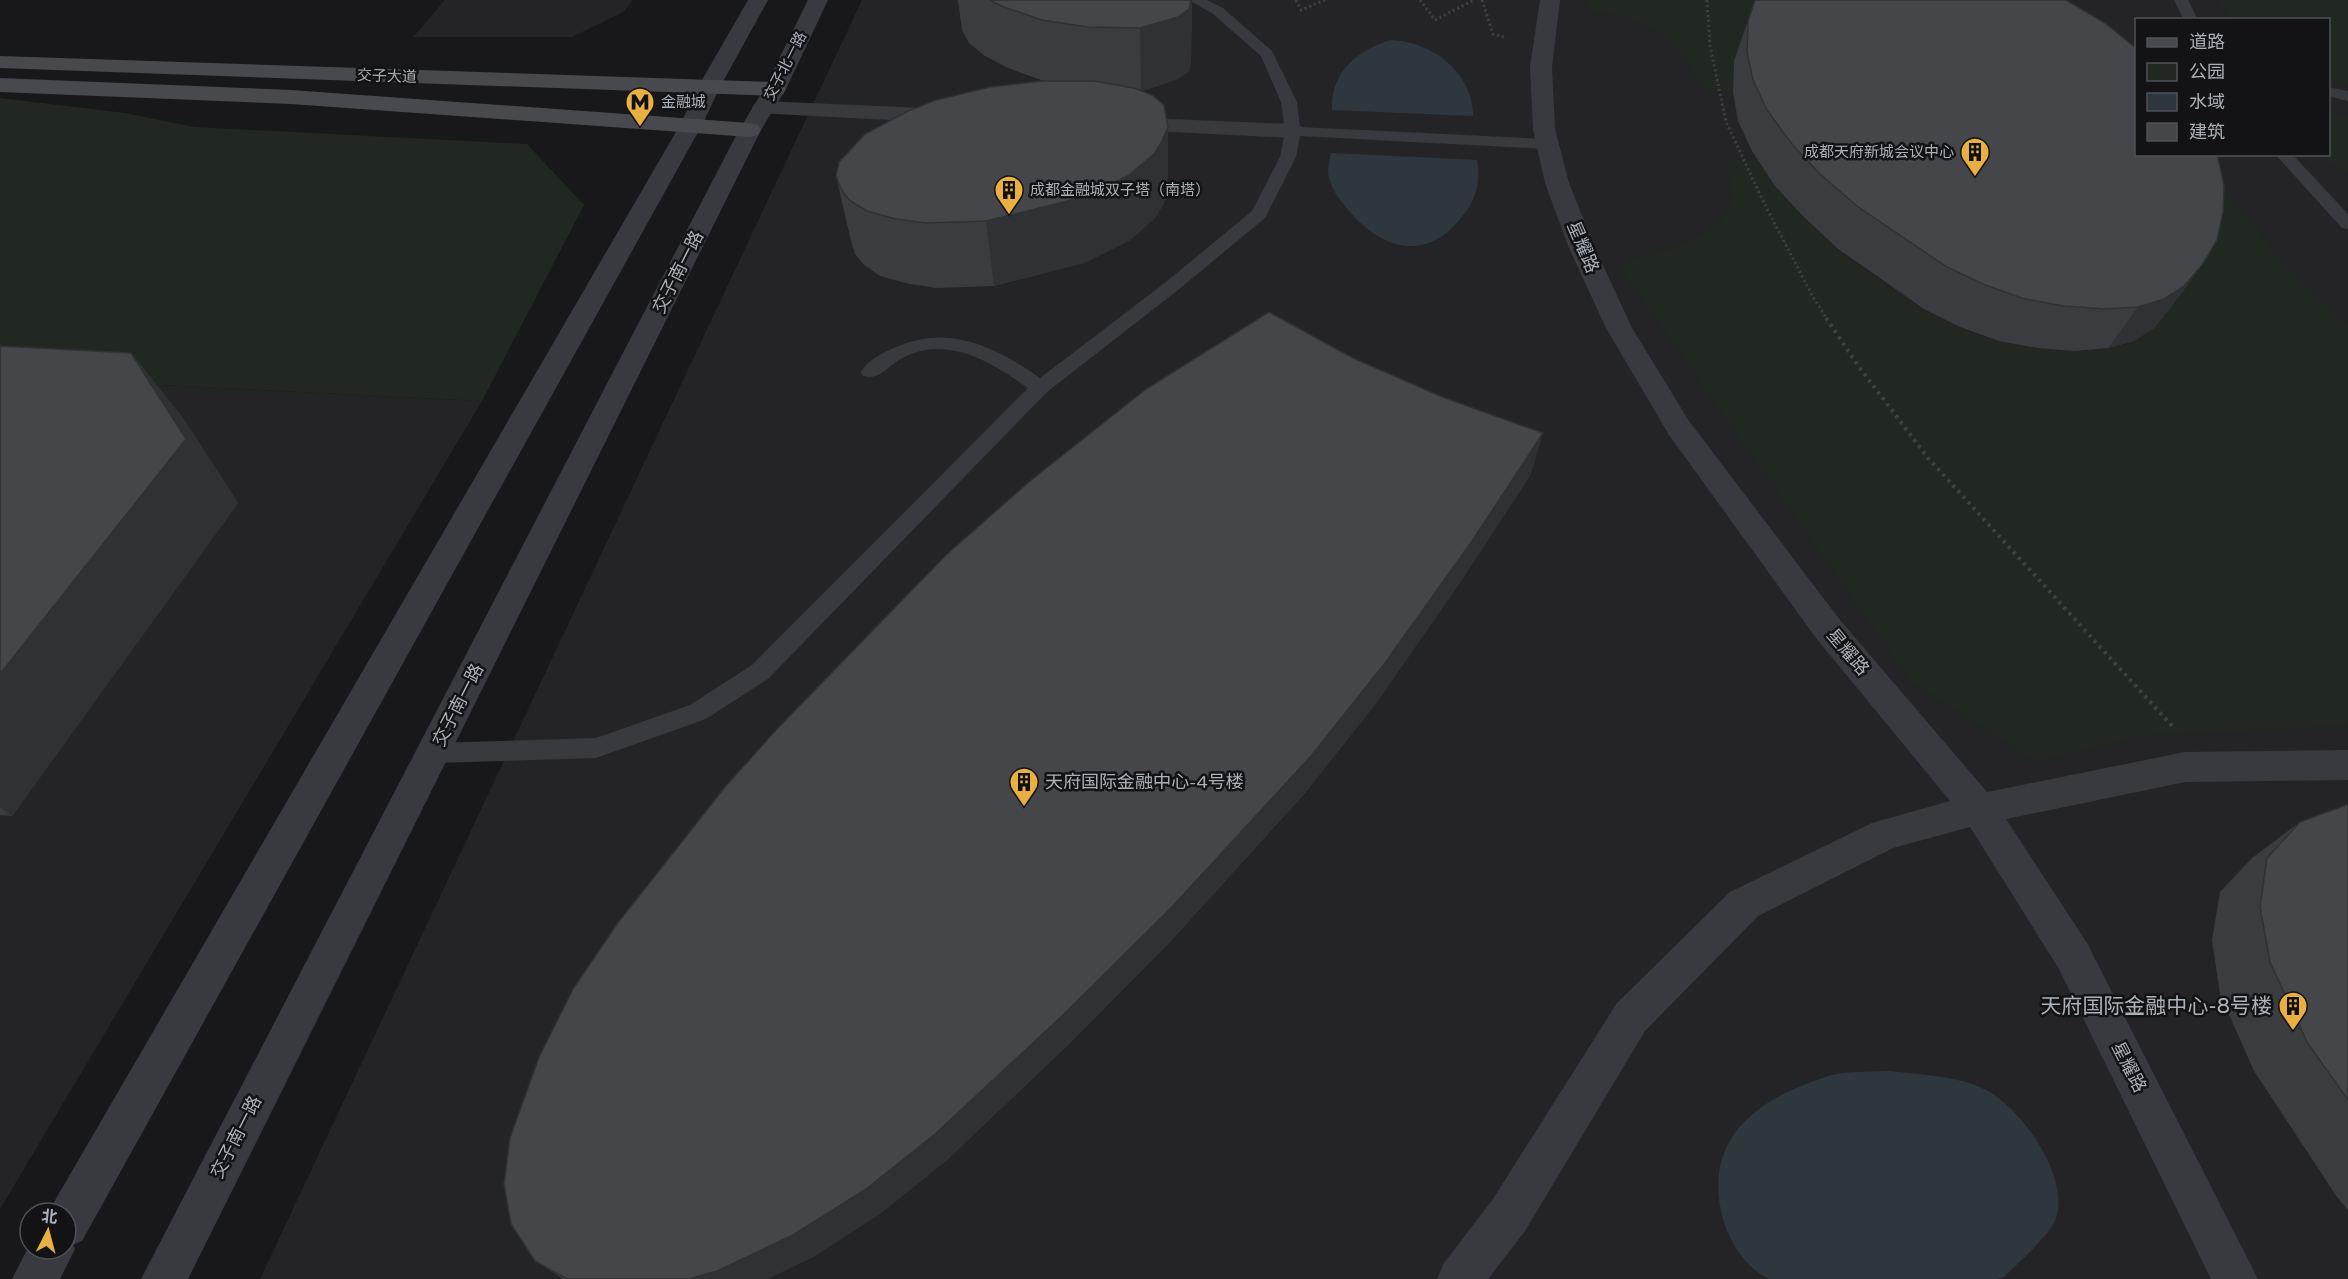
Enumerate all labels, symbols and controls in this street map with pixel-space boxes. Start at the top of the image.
legend [2135,18,2330,156]
street label: 交子北一路 [760,28,810,104]
text: 道路 [2189,31,2225,53]
text: 公园 [2189,61,2225,83]
street label: 交子大道 [357,66,417,86]
metro station icon: 金融城 [624,86,656,128]
text: 水域 [2189,91,2225,113]
place label: 金融城 [661,93,706,111]
text: 建筑 [2189,121,2225,143]
building icon: 成都天府新城会议中心 [1959,136,1991,178]
place label: 成都天府新城会议中心 [1804,143,1954,161]
building icon: 成都金融城双子塔（南塔） [993,174,1025,216]
place label: 成都金融城双子塔（南塔） [1030,181,1210,199]
street label: 星耀路 [1562,218,1604,276]
street label: 交子南一路 [648,227,708,317]
street label: 星耀路 [1822,624,1874,680]
street label: 交子南一路 [428,660,488,750]
building icon: 天府国际金融中心-4号楼 [1008,766,1040,808]
place label: 天府国际金融中心-4号楼 [1045,771,1244,793]
building icon: 天府国际金融中心-8号楼 [2277,990,2309,1032]
place label: 天府国际金融中心-8号楼 [2040,994,2272,1019]
street label: 星耀路 [2107,1038,2151,1096]
street label: 交子南一路 [206,1092,266,1182]
north arrow [18,1201,78,1261]
text: 北 [40,1206,58,1228]

